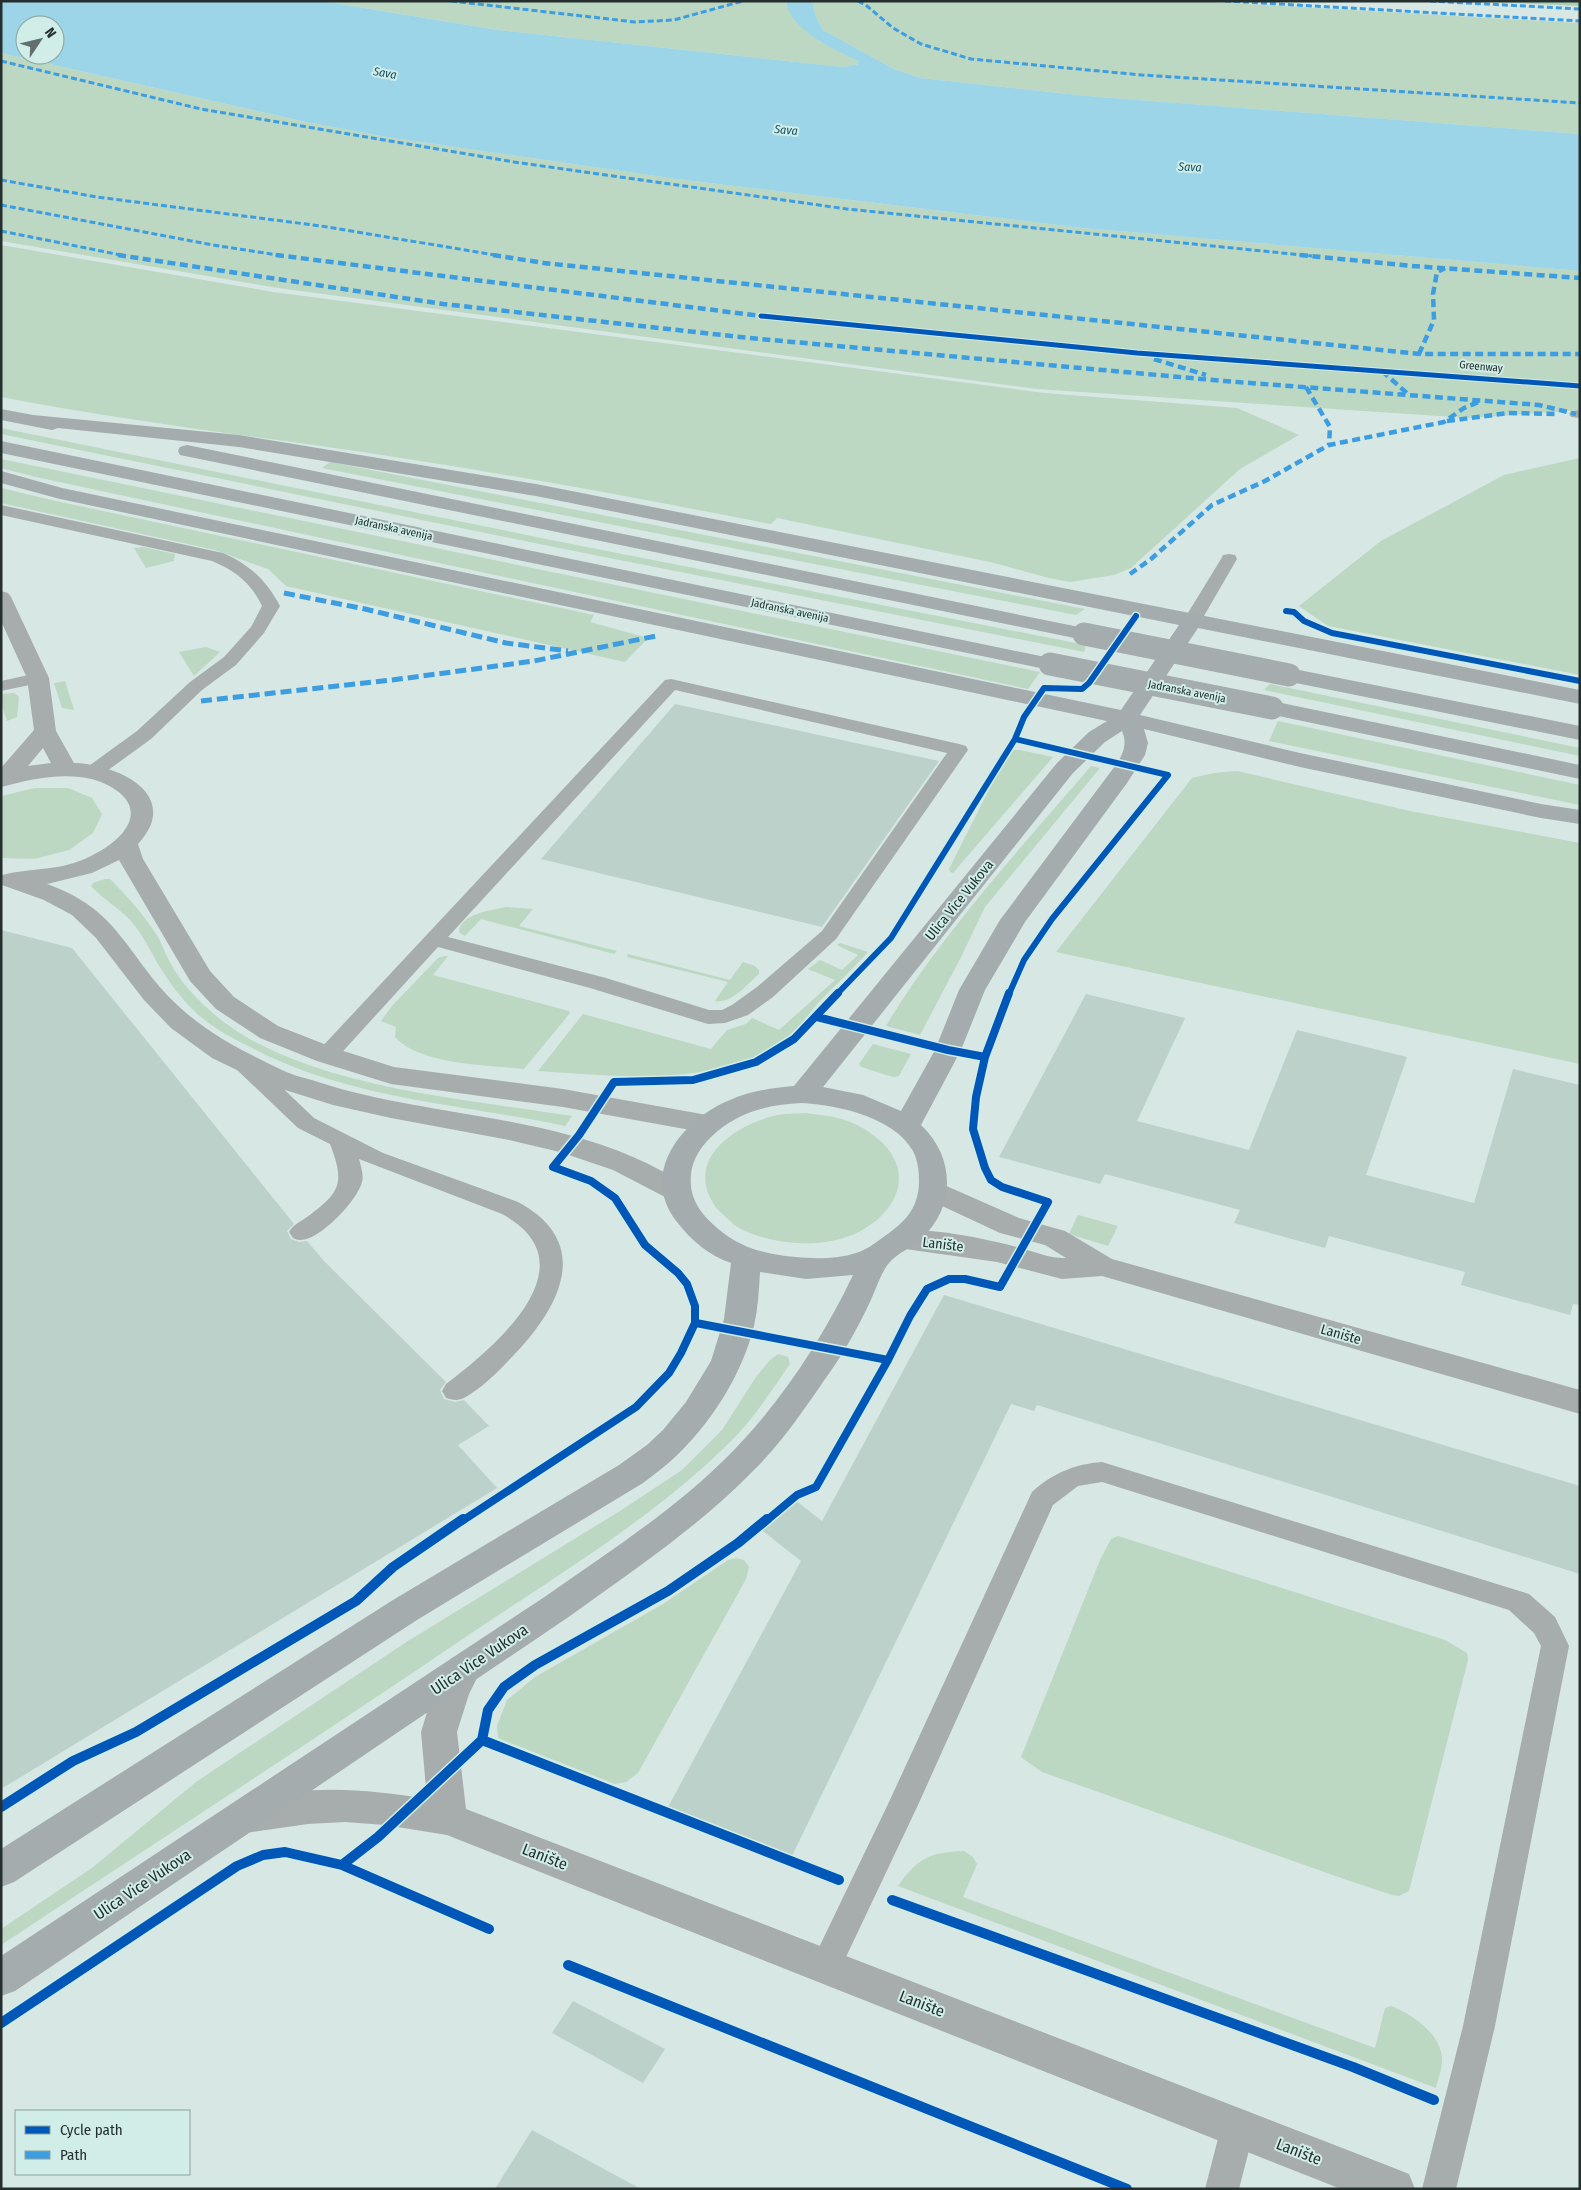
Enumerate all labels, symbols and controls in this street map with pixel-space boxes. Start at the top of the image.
north arrow [15,15,65,65]
text: N [41,25,60,41]
water label: Sava [371,64,398,82]
water label: Sava [773,122,798,138]
water label: Sava [1177,159,1202,175]
street label: Greenway [1459,358,1503,375]
street label: Jadranska avenija [354,514,434,543]
street label: Jadranska avenija [750,596,830,625]
street label: Jadranska avenija [1147,678,1227,705]
street label: Ulica Vice Vukova [922,856,997,944]
street label: Lanište [921,1234,964,1255]
street label: Lanište [1319,1321,1363,1348]
street label: Ulica Vice Vukova [427,1620,532,1699]
street label: Lanište [519,1839,570,1874]
street label: Ulica Vice Vukova [90,1845,195,1924]
street label: Lanište [896,1986,947,2021]
legend [15,2110,190,2175]
text: Cycle path [60,2121,123,2139]
street label: Lanište [1273,2134,1324,2169]
text: Path [60,2146,87,2164]

